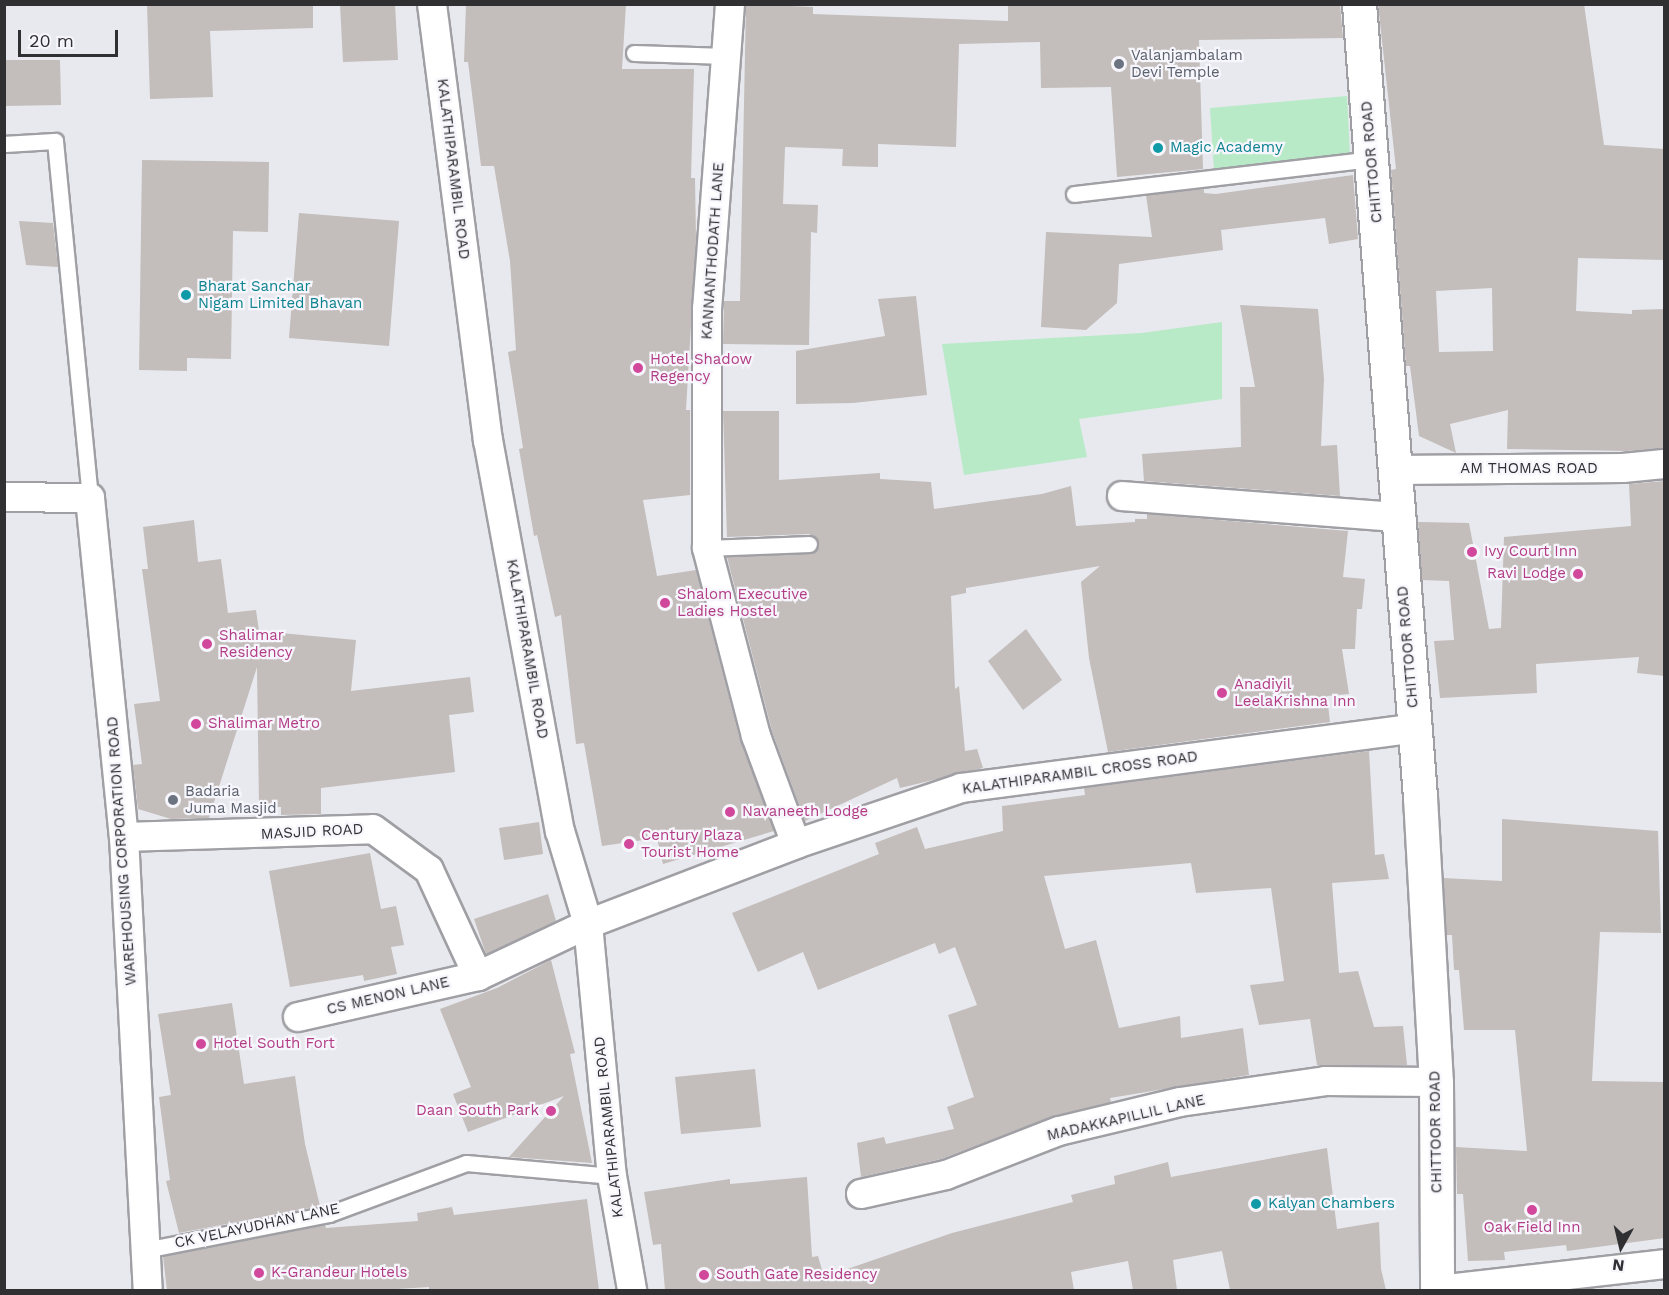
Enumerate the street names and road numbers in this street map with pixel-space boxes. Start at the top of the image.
street label: KALATHIPARAMBIL ROAD [433,77,473,261]
street label: CHITTOOR ROAD [1358,100,1386,224]
street label: KANNANTHODATH LANE [698,162,728,340]
street label: AM THOMAS ROAD [1460,460,1598,478]
street label: KALATHIPARAMBIL ROAD [502,558,552,740]
street label: CHITTOOR ROAD [1394,585,1422,709]
street label: WAREHOUSING CORPORATION ROAD [104,716,140,986]
street label: KALATHIPARAMBIL CROSS ROAD [961,748,1199,798]
street label: MASJID ROAD [260,820,364,844]
street label: CS MENON LANE [325,973,451,1019]
street label: KALATHIPARAMBIL ROAD [591,1035,627,1219]
street label: CHITTOOR ROAD [1426,1071,1446,1193]
street label: MADAKKAPILLIL LANE [1045,1091,1207,1145]
street label: CK VELAYUDHAN LANE [173,1200,341,1252]

